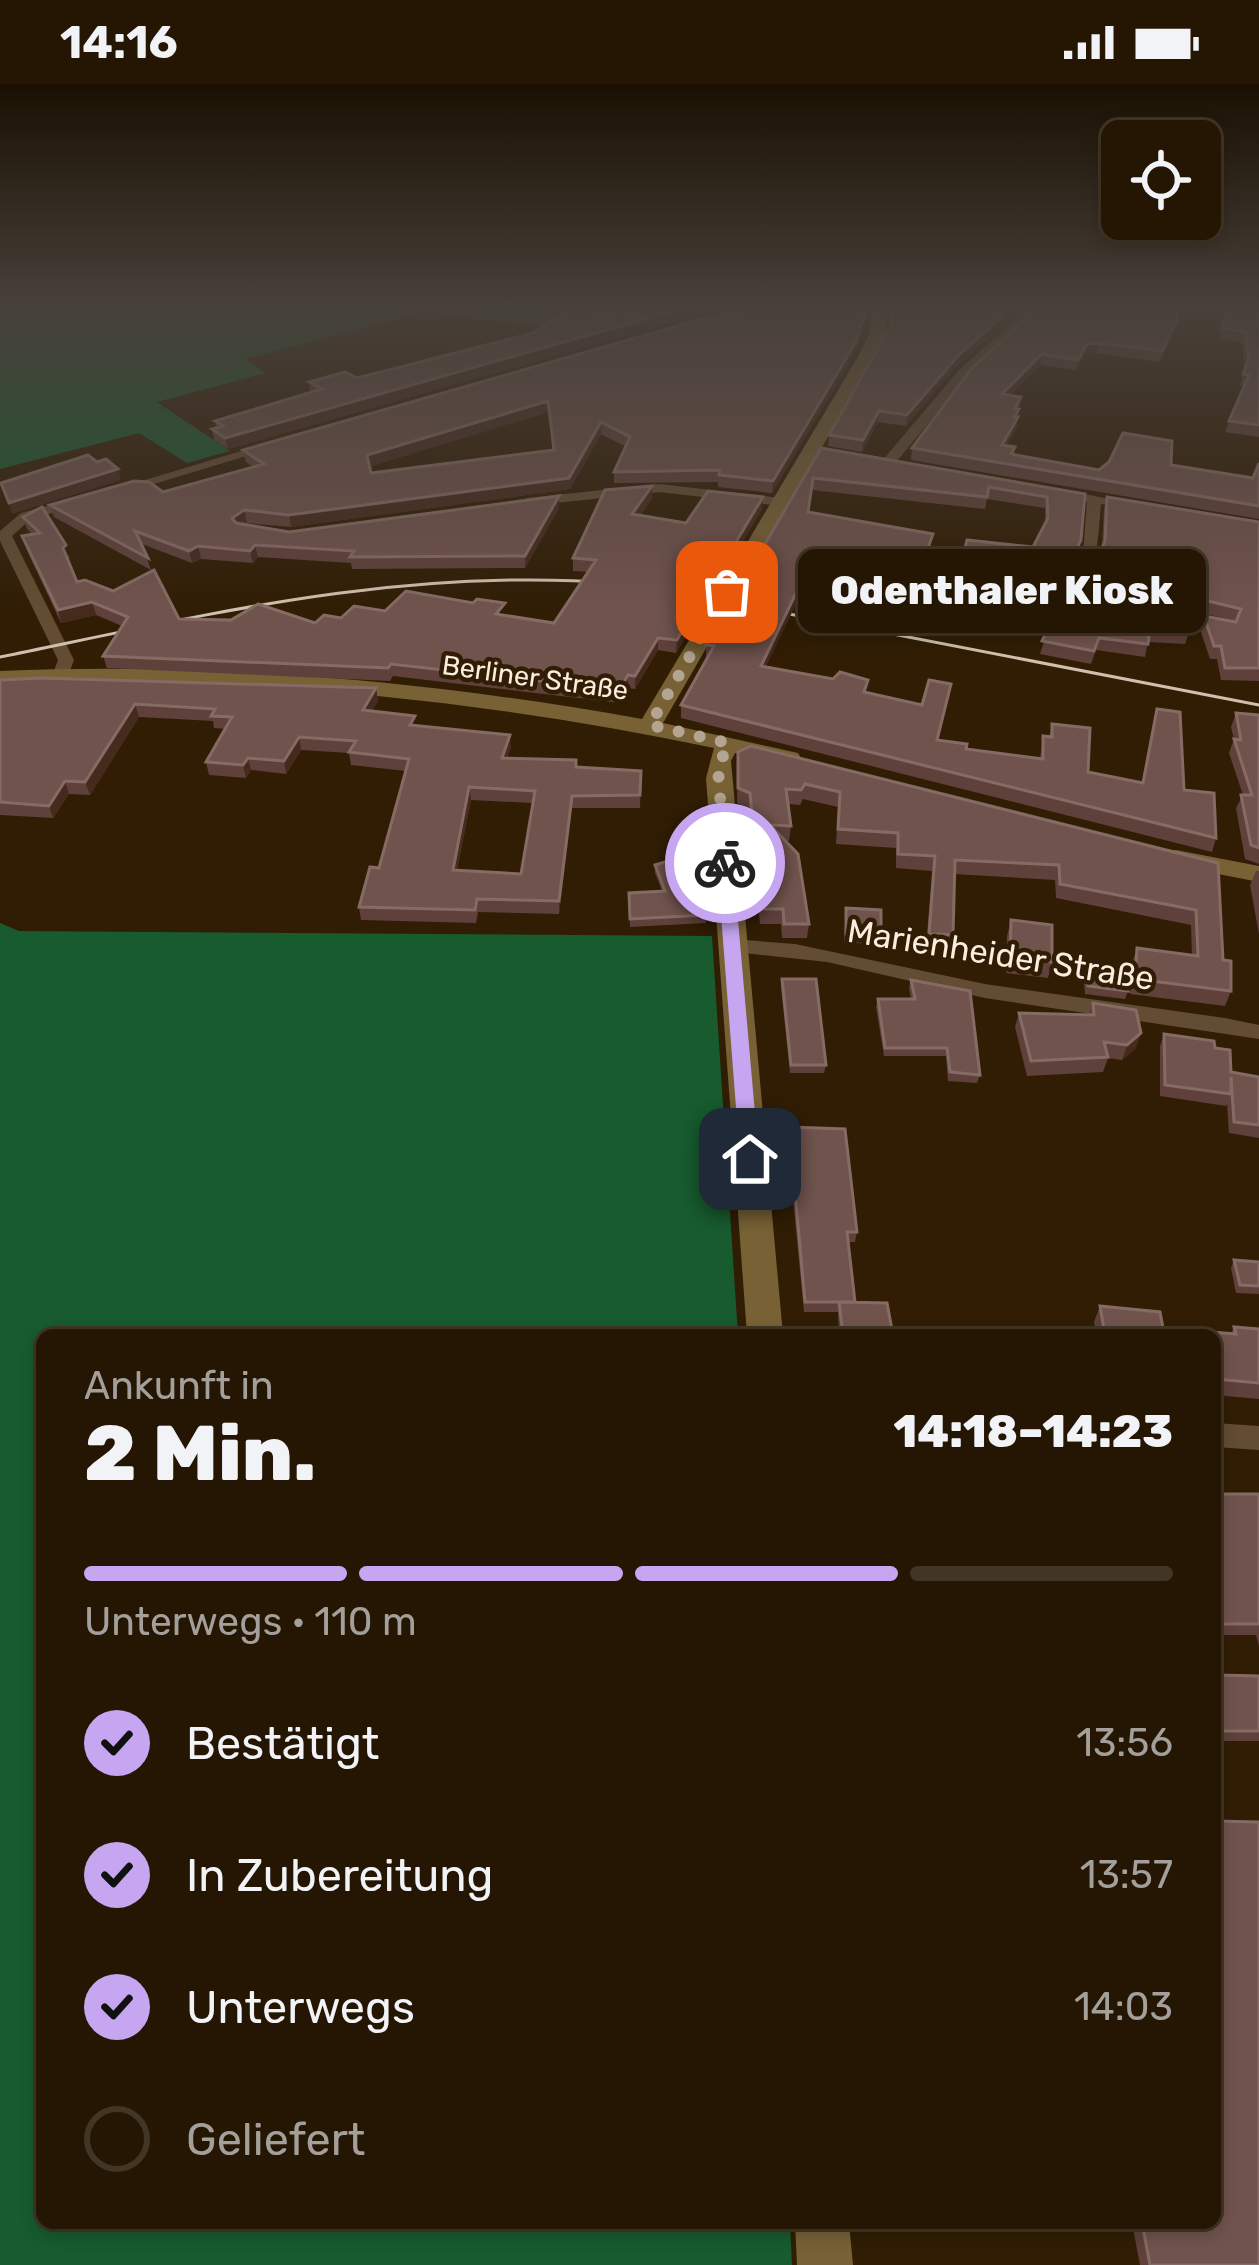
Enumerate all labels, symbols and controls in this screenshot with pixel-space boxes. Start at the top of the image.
text: 14:16 [60,16,178,69]
map controls [1101,120,1221,240]
button: locate [1101,120,1221,240]
pin [676,541,778,643]
callout: Odenthaler Kiosk [799,550,1207,634]
icon: bag [694,559,760,625]
text: Odenthaler Kiosk [830,568,1174,614]
street label: Berliner Straße [440,649,630,707]
courier [665,803,785,923]
icon: bike [692,830,758,896]
street label: Marienheider Straße [845,911,1157,998]
pin [699,1108,801,1210]
icon: home [717,1126,783,1192]
text: Ankunft in [84,1363,274,1409]
text: 14:18–14:23 [894,1405,1173,1458]
text: 2 Min. [84,1407,316,1500]
text: Unterwegs · 110 m [84,1599,417,1645]
icon: check [84,1710,150,1776]
text: Bestätigt [186,1717,379,1770]
text: 13:56 [1076,1720,1173,1766]
icon: check [84,1842,150,1908]
text: In Zubereitung [186,1849,494,1902]
text: 13:57 [1080,1852,1173,1898]
icon: check [84,1974,150,2040]
text: Unterwegs [186,1981,415,2034]
text: 14:03 [1074,1984,1173,2030]
text: Geliefert [186,2113,365,2166]

